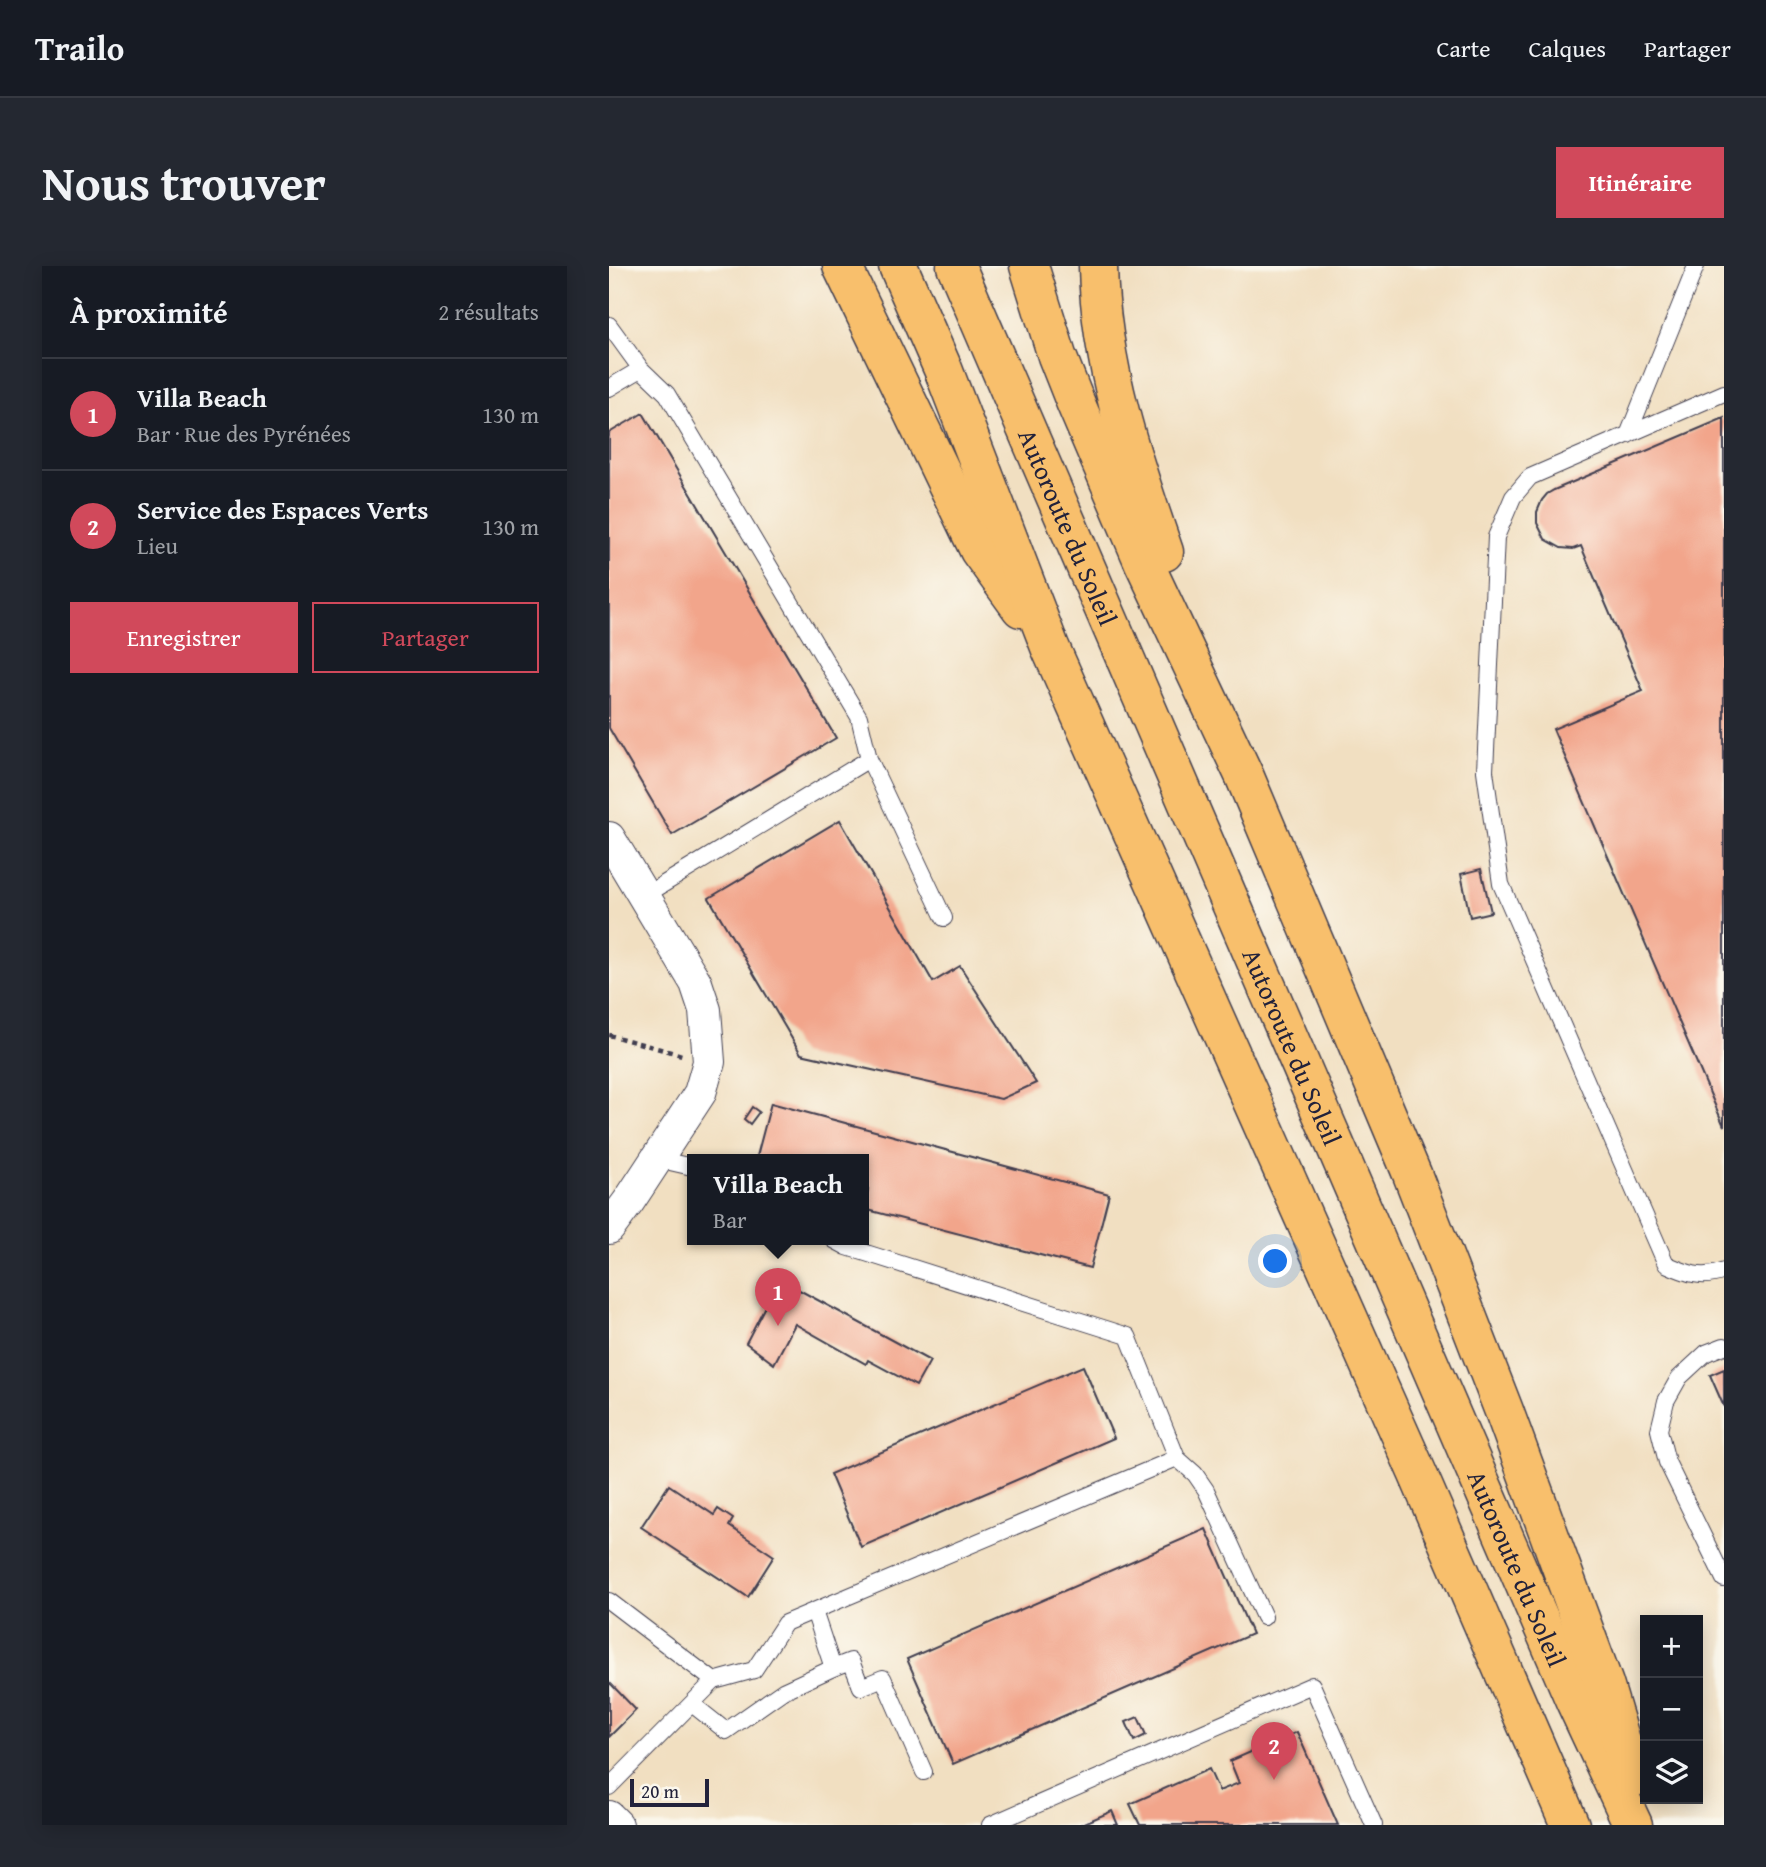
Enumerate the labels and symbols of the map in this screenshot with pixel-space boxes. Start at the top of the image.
street label: Autoroute du Soleil [1009,422,1128,631]
street label: Autoroute du Soleil [1233,942,1352,1151]
your location [1258,1244,1292,1278]
pin: 1 [755,1268,801,1326]
street label: Autoroute du Soleil [1458,1463,1577,1673]
pin: 2 [1251,1722,1297,1780]
scale bar [630,1776,709,1808]

